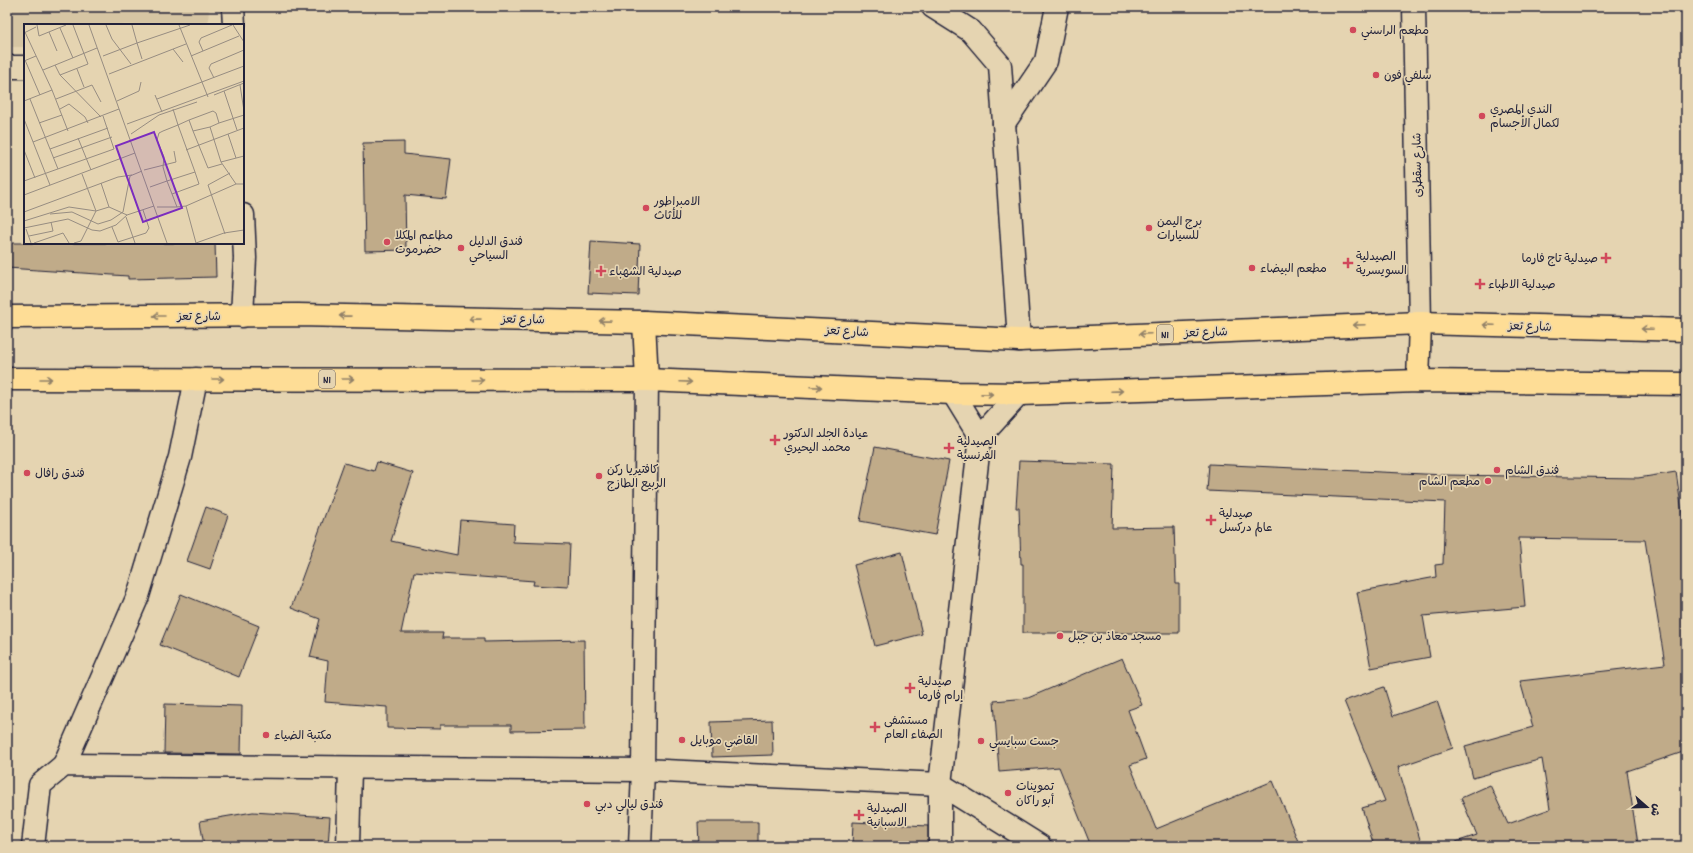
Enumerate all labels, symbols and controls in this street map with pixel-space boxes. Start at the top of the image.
place label: مطعم الراسني [1361,23,1429,41]
inset map [24,24,244,244]
marker: مطعم الراسني [1348,25,1358,35]
place label: سلفي فون [1384,68,1431,86]
marker: سلفي فون [1371,70,1381,80]
place label: الندي المصري لكمال الأجسام [1490,102,1559,133]
marker: الندي المصري لكمال الأجسام [1477,111,1487,121]
street label: شارع سقطرى [1409,133,1428,197]
place label: الامبراطور للأثاث [653,194,700,225]
marker: الامبراطور للأثاث [641,203,651,213]
place label: برج اليمن للسيارات [1157,214,1202,245]
marker: برج اليمن للسيارات [1144,223,1154,233]
place label: مطاعم المكلا حضرموت [395,228,453,259]
place label: فندق الدليل السياحي [469,234,523,266]
marker: مطاعم المكلا حضرموت [382,237,392,247]
marker: فندق الدليل السياحي [456,243,466,253]
place label: الصيدلية السويسرية [1356,249,1407,280]
place label: صيدلية تاج فارما [1521,251,1598,268]
marker: صيدلية تاج فارما [1601,253,1611,263]
marker: الصيدلية السويسرية [1343,258,1353,268]
place label: مطعم البيضاء [1260,261,1327,278]
marker: مطعم البيضاء [1247,263,1257,273]
place label: صيدلية الشهباء [609,264,682,281]
marker: صيدلية الشهباء [596,266,606,276]
place label: صيدلية الاطباء [1488,277,1556,294]
marker: صيدلية الاطباء [1475,279,1485,289]
street label: شارع تعز [176,309,221,326]
one-way arrow [153,312,166,320]
one-way arrow [339,312,352,320]
street label: شارع تعز [500,312,545,329]
one-way arrow [469,315,482,322]
one-way arrow [599,317,612,325]
street label: شارع تعز [1507,318,1552,337]
one-way arrow [1483,321,1496,328]
one-way arrow [1353,322,1366,329]
street label: شارع تعز [824,323,869,342]
street label: شارع تعز [1183,324,1228,343]
road number: N1 [1157,325,1173,343]
one-way arrow [1641,325,1654,333]
one-way arrow [1139,331,1152,338]
road number: N1 [319,370,335,388]
one-way arrow [39,375,52,383]
one-way arrow [211,375,224,383]
one-way arrow [341,375,354,383]
one-way arrow [471,376,484,384]
one-way arrow [679,378,692,386]
one-way arrow [809,384,822,391]
one-way arrow [1110,387,1123,394]
one-way arrow [980,390,993,398]
place label: عيادة الجلد الدكتور محمد اليحيري [783,426,868,457]
marker: عيادة الجلد الدكتور محمد اليحيري [769,434,781,446]
place label: الصيدلية الفرنسية [957,434,997,465]
marker: الصيدلية الفرنسية [944,443,954,453]
place label: كافتيريا ركن الربيع الطازج [607,462,666,493]
place label: فندق الشام [1505,463,1559,480]
marker: فندق الشام [1492,465,1502,475]
place label: فندق رافال [35,466,85,483]
marker: فندق رافال [22,468,32,478]
marker: كافتيريا ركن الربيع الطازج [594,471,604,481]
place label: مطعم الشام [1419,474,1480,491]
marker: مطعم الشام [1483,476,1493,486]
place label: صيدلية عالم دركسل [1219,506,1273,537]
marker: صيدلية عالم دركسل [1206,515,1216,525]
place label: مسجد معاذ بن جبل [1068,629,1161,646]
marker: مسجد معاذ بن جبل [1055,631,1065,641]
place label: صيدلية إرام فارما [918,674,963,705]
marker: صيدلية إرام فارما [905,683,915,693]
place label: مستشفى الصفاء العام [884,713,943,744]
marker: مستشفى الصفاء العام [869,721,881,733]
place label: مكتبة الضياء [274,728,332,745]
marker: مكتبة الضياء [261,730,271,740]
place label: القاضي موبايل [690,733,758,751]
place label: جست سبايسي [989,734,1059,752]
marker: القاضي موبايل [677,735,687,745]
marker: جست سبايسي [976,736,986,746]
place label: تموينات أبو راكان [1016,779,1055,810]
north arrow [1627,787,1667,827]
marker: تموينات أبو راكان [1003,788,1013,798]
place label: فندق ليالي دبي [595,797,663,815]
marker: فندق ليالي دبي [582,799,592,809]
place label: الصيدلية الاسبانية [867,801,907,832]
text: ش [1645,801,1664,818]
marker: الصيدلية الاسبانية [854,810,864,820]

